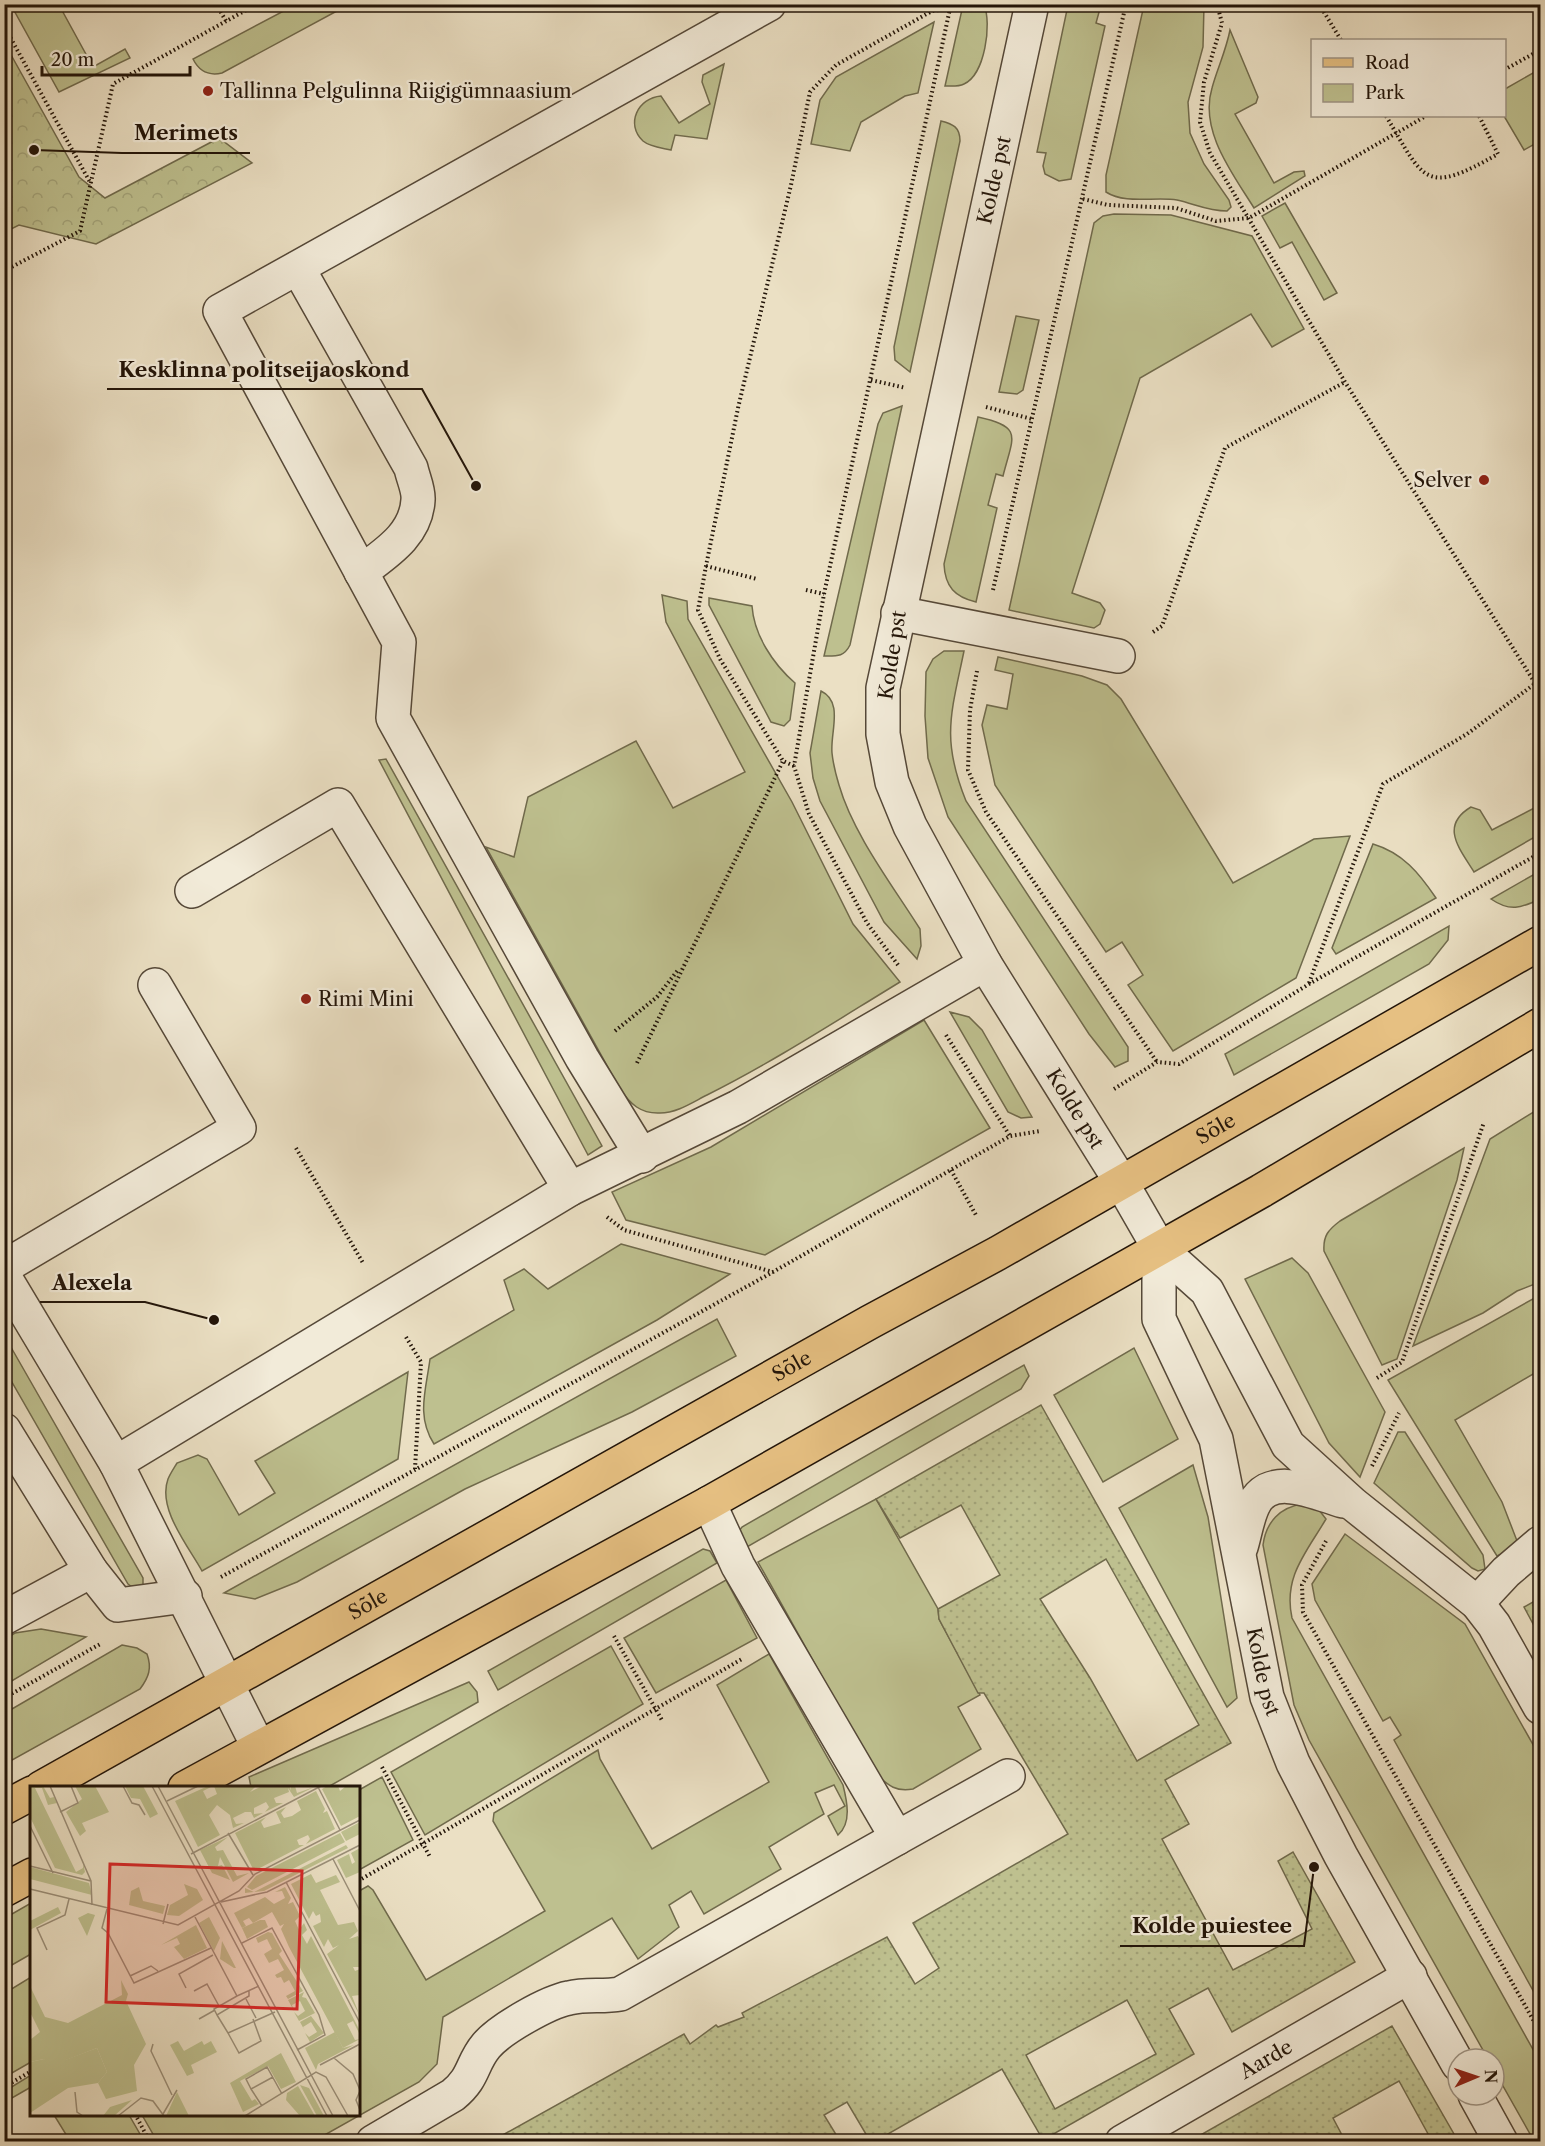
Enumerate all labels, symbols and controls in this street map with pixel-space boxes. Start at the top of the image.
scale bar [42,39,190,77]
legend [1311,39,1506,117]
text: 20 m [51,49,95,71]
text: Road [1365,52,1410,74]
place label: Tallinna Pelgulinna Riigigümnaasium [220,79,572,103]
text: Park [1365,82,1406,104]
marker: Tallinna Pelgulinna Riigigümnaasium [201,84,215,98]
callout: Merimets [122,114,250,153]
text: Merimets [134,120,238,145]
street label: Kolde pst [972,134,1016,226]
callout: Kesklinna politseijaoskond [107,350,422,389]
text: Kesklinna politseijaoskond [119,357,409,382]
place label: Selver [1413,468,1473,492]
marker: Selver [1477,473,1491,487]
street label: Kolde pst [873,609,911,701]
place label: Rimi Mini [318,987,414,1011]
marker: Rimi Mini [299,992,313,1006]
street label: Kolde pst [1041,1064,1109,1153]
street label: Sõle [1192,1108,1239,1149]
callout: Alexela [40,1263,145,1302]
text: Alexela [51,1270,133,1295]
street label: Sõle [768,1345,815,1387]
street label: Sõle [344,1584,392,1625]
street label: Kolde pst [1242,1625,1285,1719]
inset map [30,1786,360,2116]
callout: Kolde puiestee [1120,1907,1304,1946]
text: Kolde puiestee [1132,1913,1292,1938]
street label: Aarde [1234,2034,1296,2084]
north arrow [1446,2047,1506,2107]
text: N [1481,2069,1501,2084]

